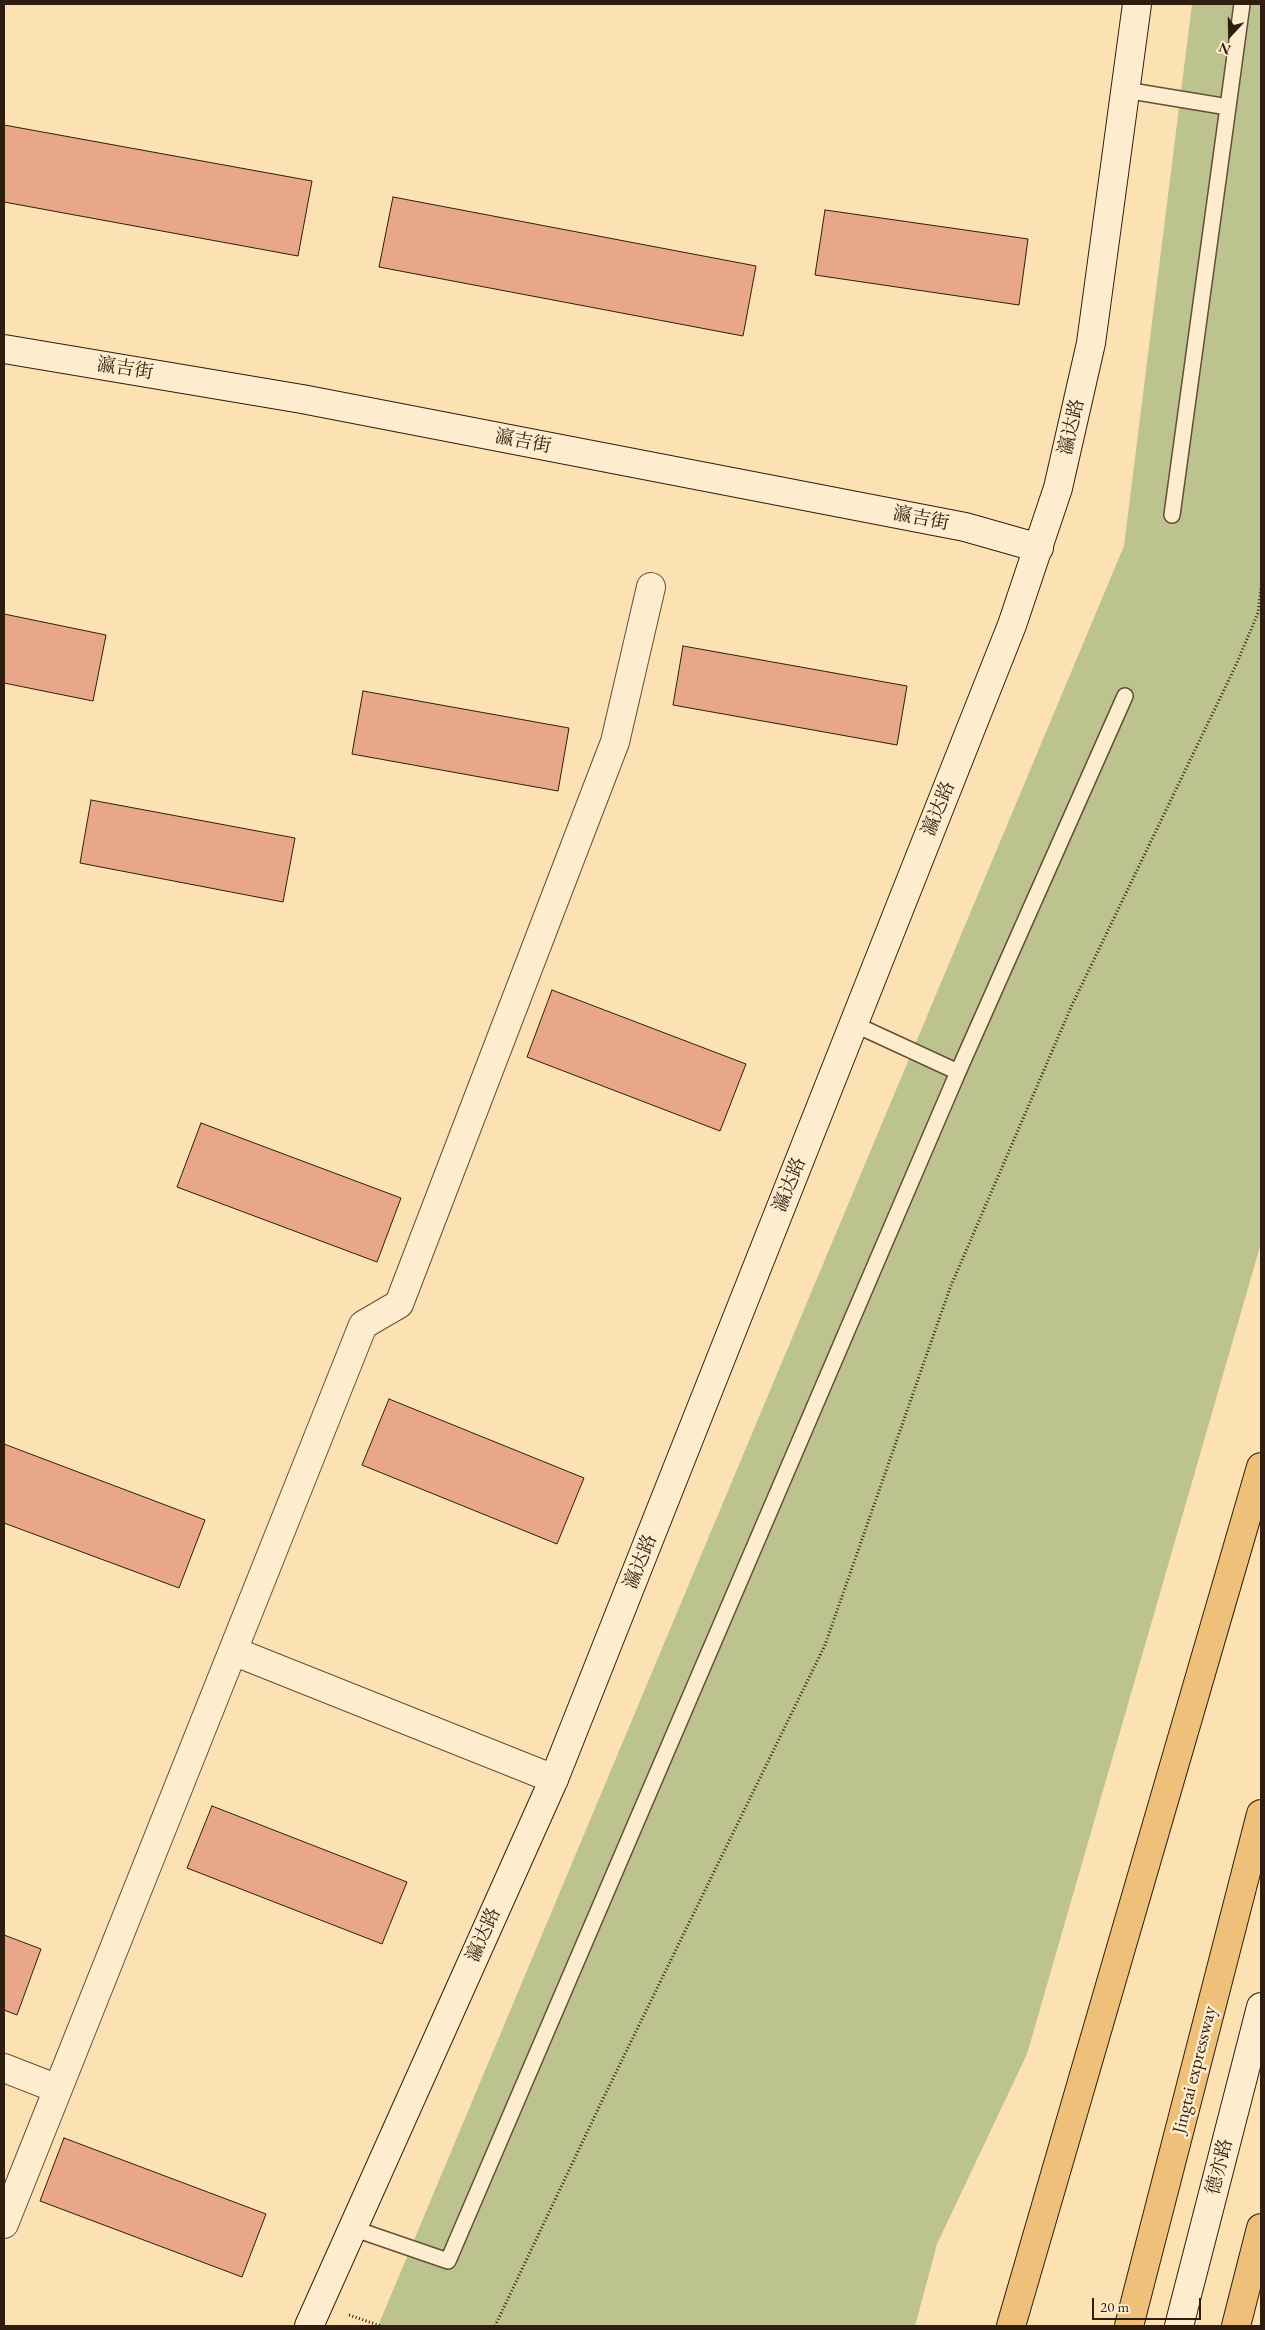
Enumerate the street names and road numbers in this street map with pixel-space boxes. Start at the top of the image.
street label: 瀛吉街 [95,353,155,385]
street label: 瀛达路 [1054,397,1090,457]
street label: 瀛吉街 [493,425,553,459]
street label: 瀛吉街 [891,502,951,536]
street label: 瀛达路 [918,778,960,840]
street label: 瀛达路 [769,1154,811,1216]
street label: 瀛达路 [620,1531,662,1593]
street label: 瀛达路 [462,1904,506,1966]
street label: Jingtai expressway [1168,2004,1222,2136]
street label: 德亦路 [1202,2137,1238,2197]

